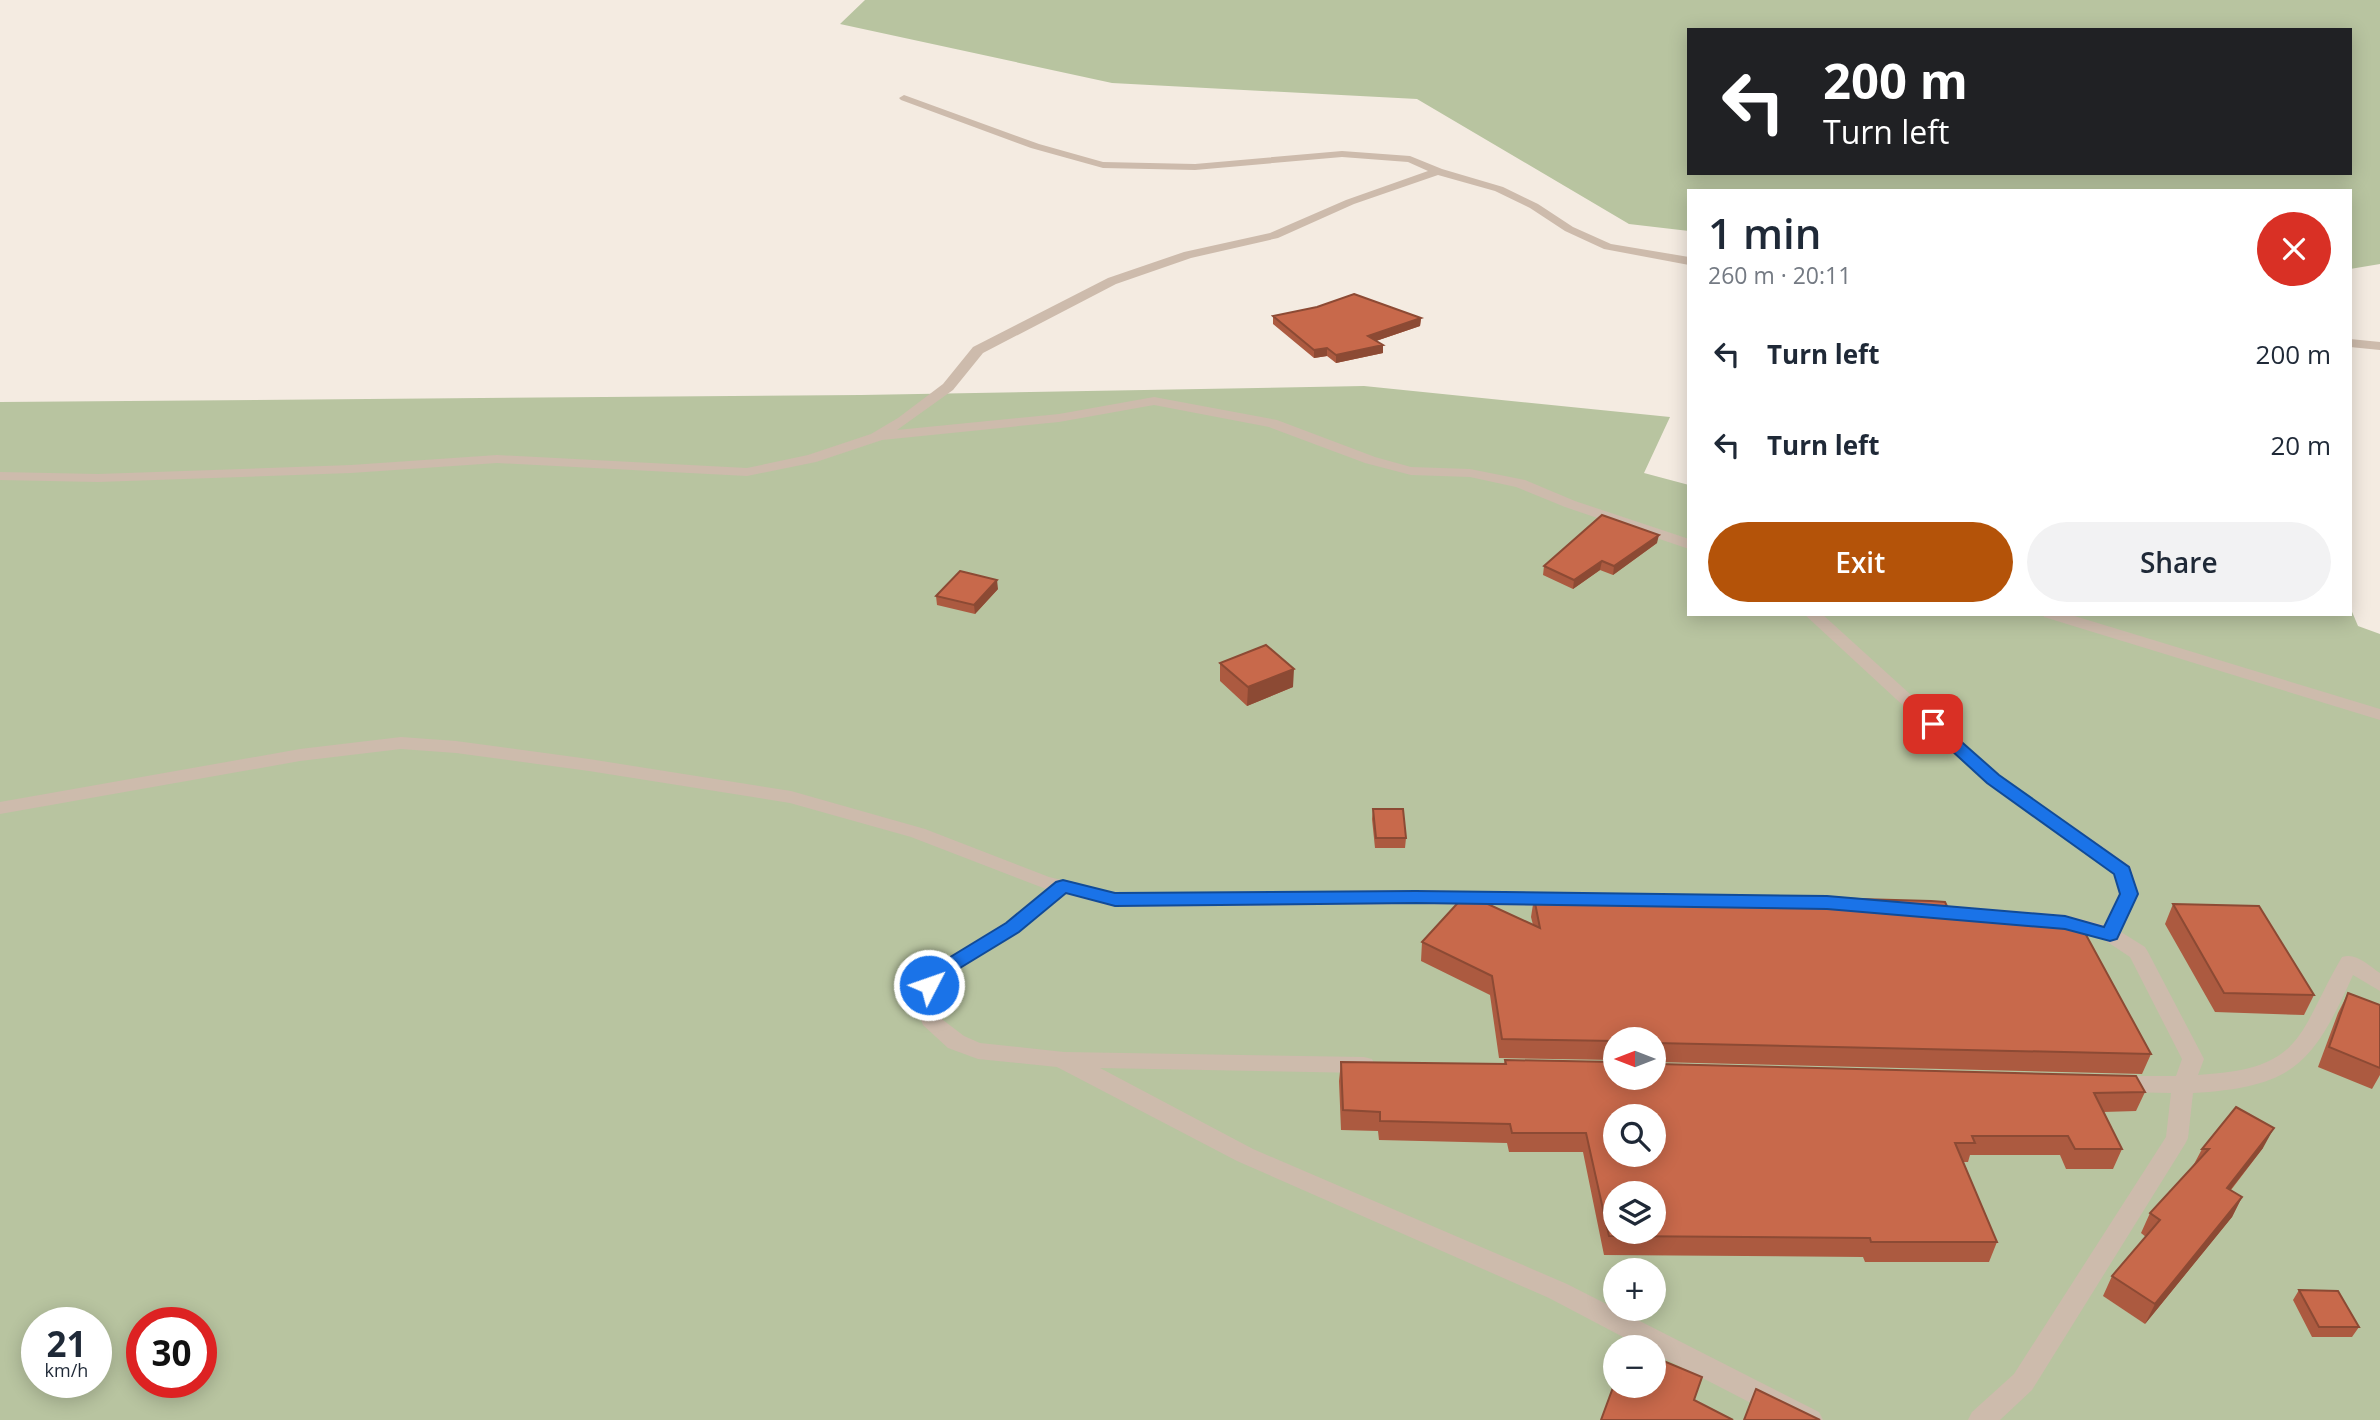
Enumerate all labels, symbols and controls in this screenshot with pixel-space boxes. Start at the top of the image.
text: 200 m [1823,47,1968,113]
icon: left [1708,56,1799,147]
text: Turn left [1823,110,1949,153]
text: 1 min [1708,204,1821,261]
button: close [2257,212,2331,286]
text: 260 m · 20:11 [1708,259,1851,291]
icon: left [1708,335,1746,373]
text: Turn left [1767,336,1879,372]
text: 200 m [2256,336,2331,372]
icon: left [1708,426,1746,464]
text: Turn left [1767,427,1879,463]
text: 20 m [2270,427,2331,463]
button: Exit [1708,522,2013,602]
button: Share [2027,522,2331,602]
pin [1903,694,1963,754]
icon: arrive [1914,705,1952,743]
position arrow [892,948,966,1022]
north arrow [1603,1027,1666,1090]
map controls [1603,1027,1666,1398]
button: search [1603,1104,1666,1167]
button: layers [1603,1181,1666,1244]
button: + [1603,1258,1666,1321]
speed limit sign: 30 [126,1307,217,1398]
text: 21 [46,1320,87,1367]
button: − [1603,1335,1666,1398]
text: km/h [45,1358,88,1382]

